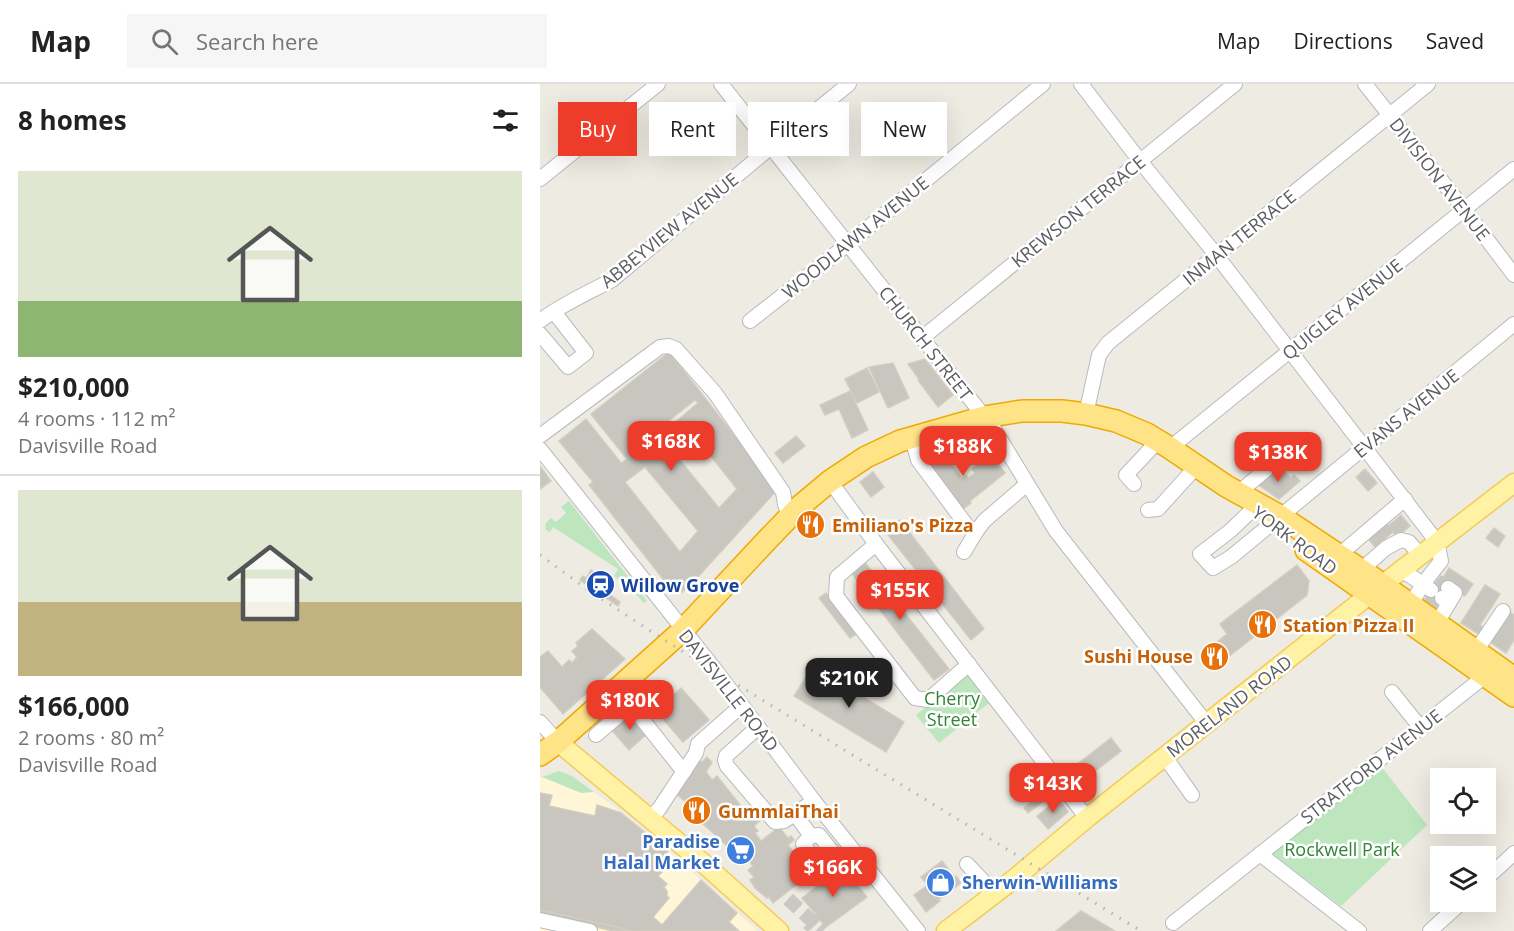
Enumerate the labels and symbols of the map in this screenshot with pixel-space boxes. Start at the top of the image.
street label: DIVISION AVENUE [1384,113,1496,245]
street label: KREWSON TERRACE [1006,150,1150,272]
street label: ABBEYVIEW AVENUE [595,167,743,293]
street label: WOODLAWN AVENUE [777,170,933,304]
street label: INMAN TERRACE [1177,184,1301,290]
street label: QUIGLEY AVENUE [1277,253,1407,365]
street label: CHURCH STREET [874,281,978,405]
street label: EVANS AVENUE [1348,363,1464,463]
pin: $168K [629,421,713,472]
pin: $188K [921,426,1005,477]
pin: $138K [1236,432,1320,483]
street label: YORK ROAD [1248,500,1342,580]
restaurant icon: Emiliano's Pizza [795,509,827,541]
place label: Emiliano's Pizza [832,513,974,537]
station icon: Willow Grove [584,569,616,601]
pin: $155K [858,570,942,621]
place label: Willow Grove [621,573,739,597]
restaurant icon: Station Pizza II [1246,609,1278,641]
place label: Station Pizza II [1283,613,1414,637]
street label: DAVISVILLE ROAD [674,624,784,756]
restaurant icon: Sushi House [1198,640,1230,672]
place label: Sushi House [1084,644,1193,668]
street label: MORELAND ROAD [1161,649,1297,763]
pin: $210K [807,658,891,709]
pin: $180K [588,680,672,731]
park label: Cherry Street [924,686,981,731]
street label: STRATFORD AVENUE [1295,703,1447,829]
pin: $143K [1011,763,1095,814]
restaurant icon: GummlaiThai [681,795,713,827]
place label: GummlaiThai [718,799,839,823]
place label: Paradise Halal Market [603,829,720,874]
supermarket icon: Paradise Halal Market [725,835,757,867]
park label: Rockwell Park [1284,837,1400,861]
pin: $166K [791,847,875,898]
shop icon: Sherwin-Williams [925,866,957,898]
place label: Sherwin-Williams [962,870,1118,894]

